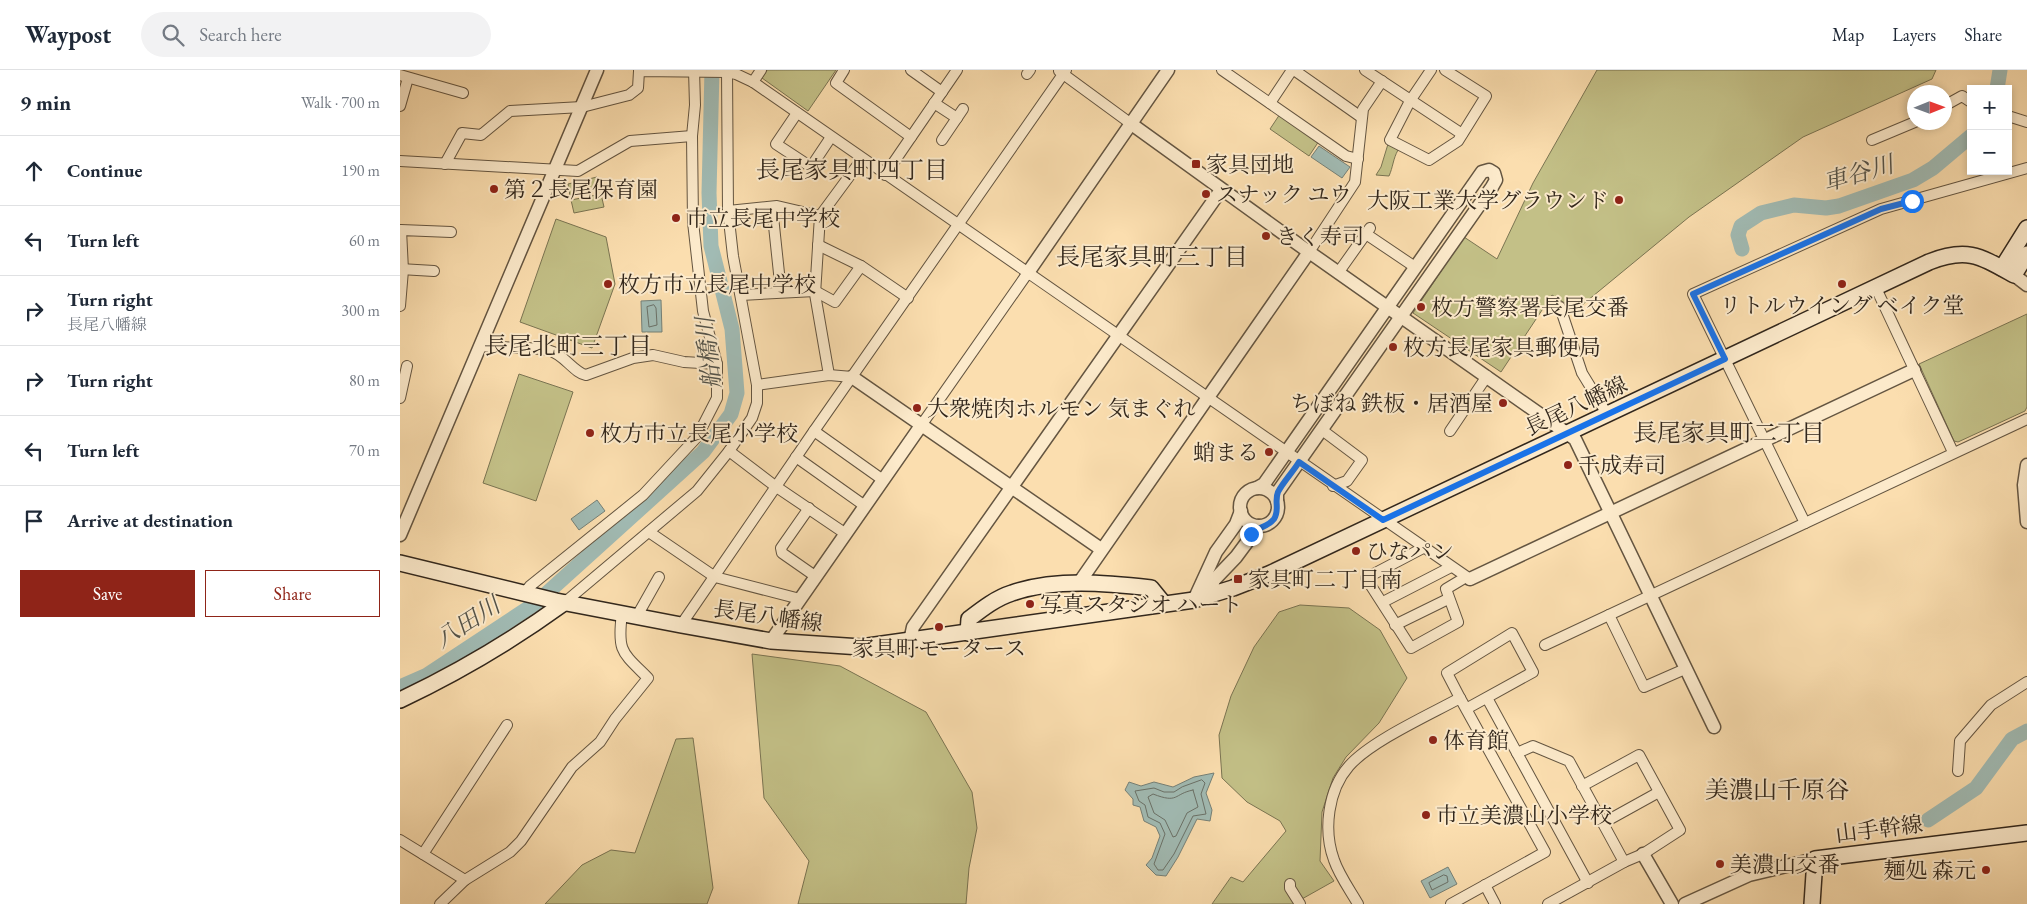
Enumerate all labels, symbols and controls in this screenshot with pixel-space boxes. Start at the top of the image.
search box [141,12,491,57]
text: Waypost [25,19,111,50]
icon: search [159,21,187,49]
text: Search here [199,22,282,47]
text: Map [1832,23,1864,46]
text: Layers [1892,23,1936,46]
text: Share [1964,23,2002,46]
north arrow [1907,85,1952,130]
map controls [1967,85,2012,175]
button: + [1967,85,2012,130]
text: 9 min [20,89,71,116]
text: Walk · 700 m [301,92,380,113]
button: − [1967,130,2012,175]
water label: 車谷川 [1819,147,1900,198]
place label: 家具団地 [1206,150,1294,179]
district label: 長尾家具町四丁目 [756,154,948,185]
icon: ahead [20,157,48,185]
text: Continue [67,158,142,183]
marker: 家具団地 [1190,158,1202,170]
text: 190 m [341,160,380,181]
place label: 第２長尾保育園 [504,175,658,204]
place label: スナック ユウ [1216,180,1352,209]
marker: 第２長尾保育園 [488,183,500,195]
place label: 大阪工業大学グラウンド [1367,186,1609,215]
marker: スナック ユウ [1200,188,1212,200]
route start [1901,190,1924,213]
marker: 大阪工業大学グラウンド [1613,194,1625,206]
place label: 市立長尾中学校 [686,204,840,233]
marker: 市立長尾中学校 [670,212,682,224]
place label: きく寿司 [1276,222,1364,251]
icon: left [20,227,48,255]
text: Turn left [67,228,139,253]
text: 60 m [349,230,380,251]
marker: きく寿司 [1260,230,1272,242]
district label: 長尾家具町三丁目 [1056,241,1248,272]
place label: 枚方市立長尾中学校 [618,270,816,299]
marker: 枚方市立長尾中学校 [602,278,614,290]
marker: リトルウイング ベイク堂 [1836,278,1848,290]
text: Turn right [67,287,153,312]
place label: リトルウイング ベイク堂 [1720,291,1964,320]
place label: 枚方警察署長尾交番 [1431,293,1629,322]
icon: right [20,297,48,325]
text: 300 m [341,300,380,321]
marker: 枚方警察署長尾交番 [1415,301,1427,313]
water label: 船橋川 [689,313,727,390]
text: 長尾八幡線 [67,314,147,335]
district label: 長尾北町三丁目 [484,330,652,361]
place label: 枚方長尾家具郵便局 [1403,333,1601,362]
marker: 枚方長尾家具郵便局 [1387,341,1399,353]
icon: right [20,367,48,395]
text: Turn right [67,368,153,393]
text: 80 m [349,370,380,391]
street label: 長尾八幡線 [1520,370,1632,442]
place label: ちぼね 鉄板・居酒屋 [1291,389,1493,418]
place label: 大衆焼肉ホルモン 気まぐれ [927,394,1195,423]
marker: ちぼね 鉄板・居酒屋 [1497,397,1509,409]
marker: 大衆焼肉ホルモン 気まぐれ [911,402,923,414]
district label: 長尾家具町二丁目 [1633,417,1825,448]
place label: 枚方市立長尾小学校 [600,419,798,448]
marker: 枚方市立長尾小学校 [584,427,596,439]
icon: left [20,437,48,465]
text: Turn left [67,438,139,463]
place label: 蛸まる [1193,438,1259,467]
text: 70 m [349,440,380,461]
marker: 蛸まる [1263,446,1275,458]
place label: 千成寿司 [1578,451,1666,480]
marker: 千成寿司 [1562,459,1574,471]
icon: arrive [20,507,48,535]
text: Arrive at destination [67,508,233,533]
route end [1240,523,1263,546]
place label: ひなパン [1366,537,1454,566]
marker: ひなパン [1350,545,1362,557]
place label: 家具町二丁目南 [1248,565,1402,594]
button: Save [20,570,195,617]
button: Share [205,570,380,617]
marker: 家具町二丁目南 [1232,573,1244,585]
water label: 八田川 [428,588,508,655]
place label: 写真スタジオ ハート [1040,590,1242,619]
street label: 長尾八幡線 [712,594,824,638]
marker: 写真スタジオ ハート [1024,598,1036,610]
marker: 家具町モータース [933,621,945,633]
place label: 家具町モータース [852,634,1026,663]
place label: 体育館 [1443,726,1509,755]
marker: 体育館 [1427,734,1439,746]
district label: 美濃山千原谷 [1705,774,1849,805]
place label: 市立美濃山小学校 [1436,801,1612,830]
marker: 市立美濃山小学校 [1420,809,1432,821]
street label: 山手幹線 [1834,809,1924,849]
place label: 美濃山交番 [1730,850,1840,879]
place label: 麺処 森元 [1884,856,1976,885]
marker: 美濃山交番 [1714,858,1726,870]
marker: 麺処 森元 [1980,864,1992,876]

